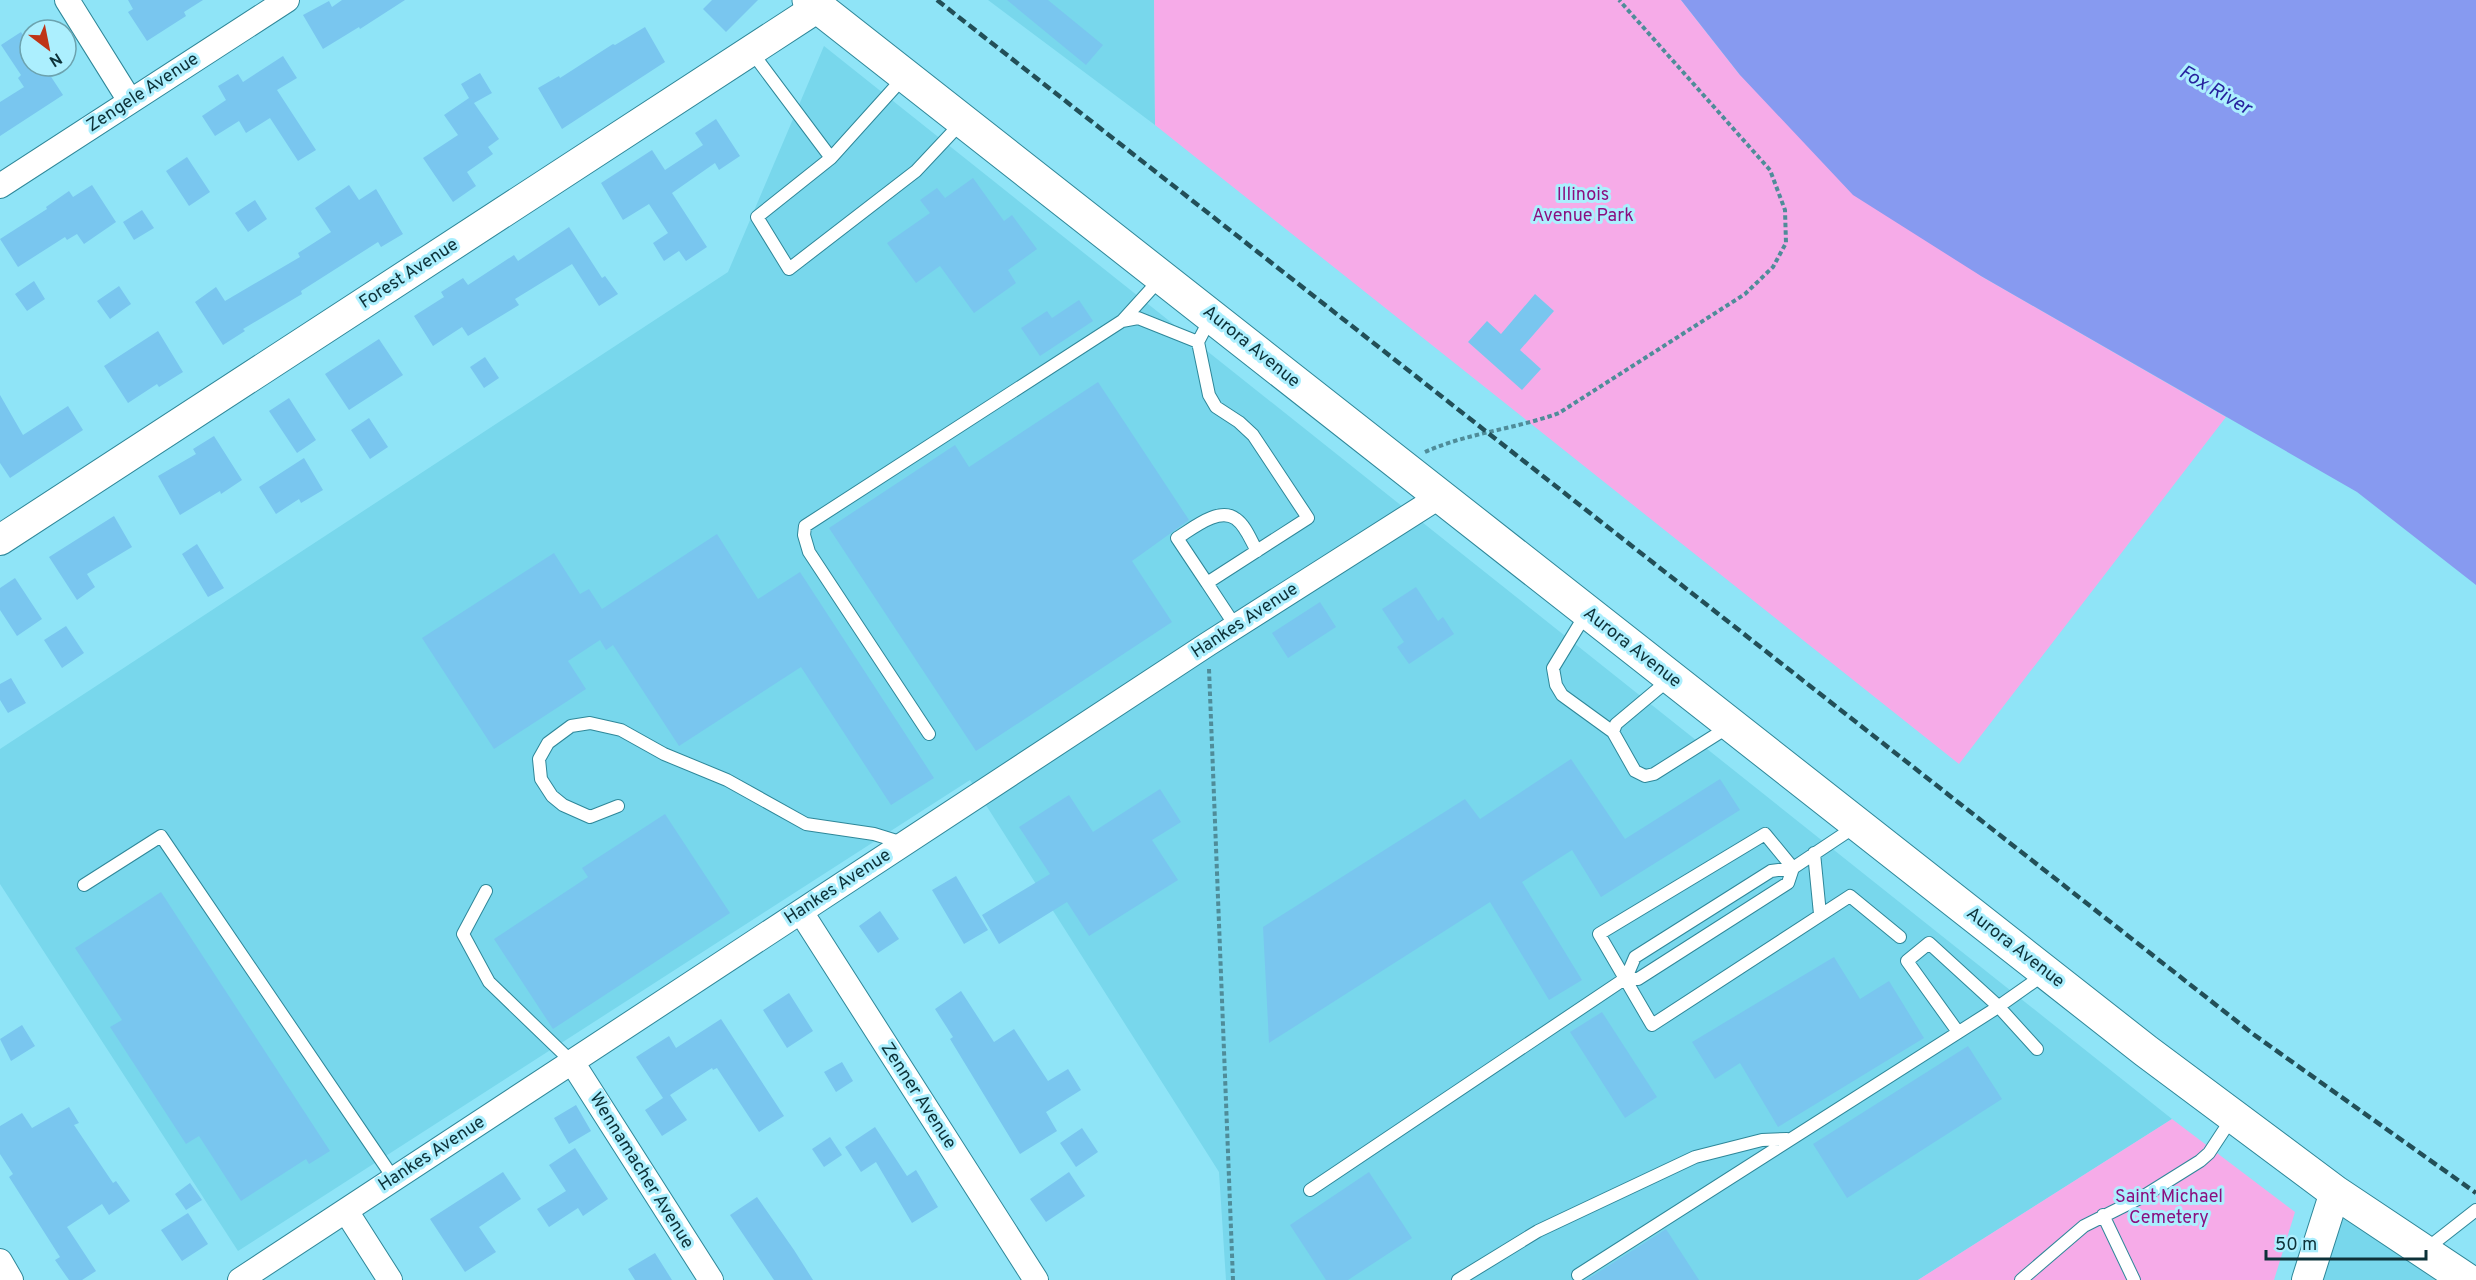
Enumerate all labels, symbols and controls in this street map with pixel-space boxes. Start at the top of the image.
north arrow [18,18,78,78]
text: N [45,47,65,71]
street label: Zengele Avenue [82,48,204,138]
water label: Fox River [2174,60,2257,123]
park label: Illinois Avenue Park [1532,184,1634,228]
street label: Forest Avenue [355,233,463,315]
street label: Aurora Avenue [1198,301,1304,393]
street label: Hankes Avenue [1187,578,1303,664]
street label: Aurora Avenue [1578,602,1686,694]
street label: Hankes Avenue [780,844,896,930]
street label: Aurora Avenue [1961,902,2069,994]
street label: Zenner Avenue [875,1038,961,1154]
street label: Wennamacher Avenue [584,1089,698,1253]
street label: Hankes Avenue [374,1111,490,1197]
park label: Saint Michael Cemetery [2115,1186,2223,1230]
scale bar [2266,1223,2426,1261]
text: 50 m [2275,1234,2317,1257]

